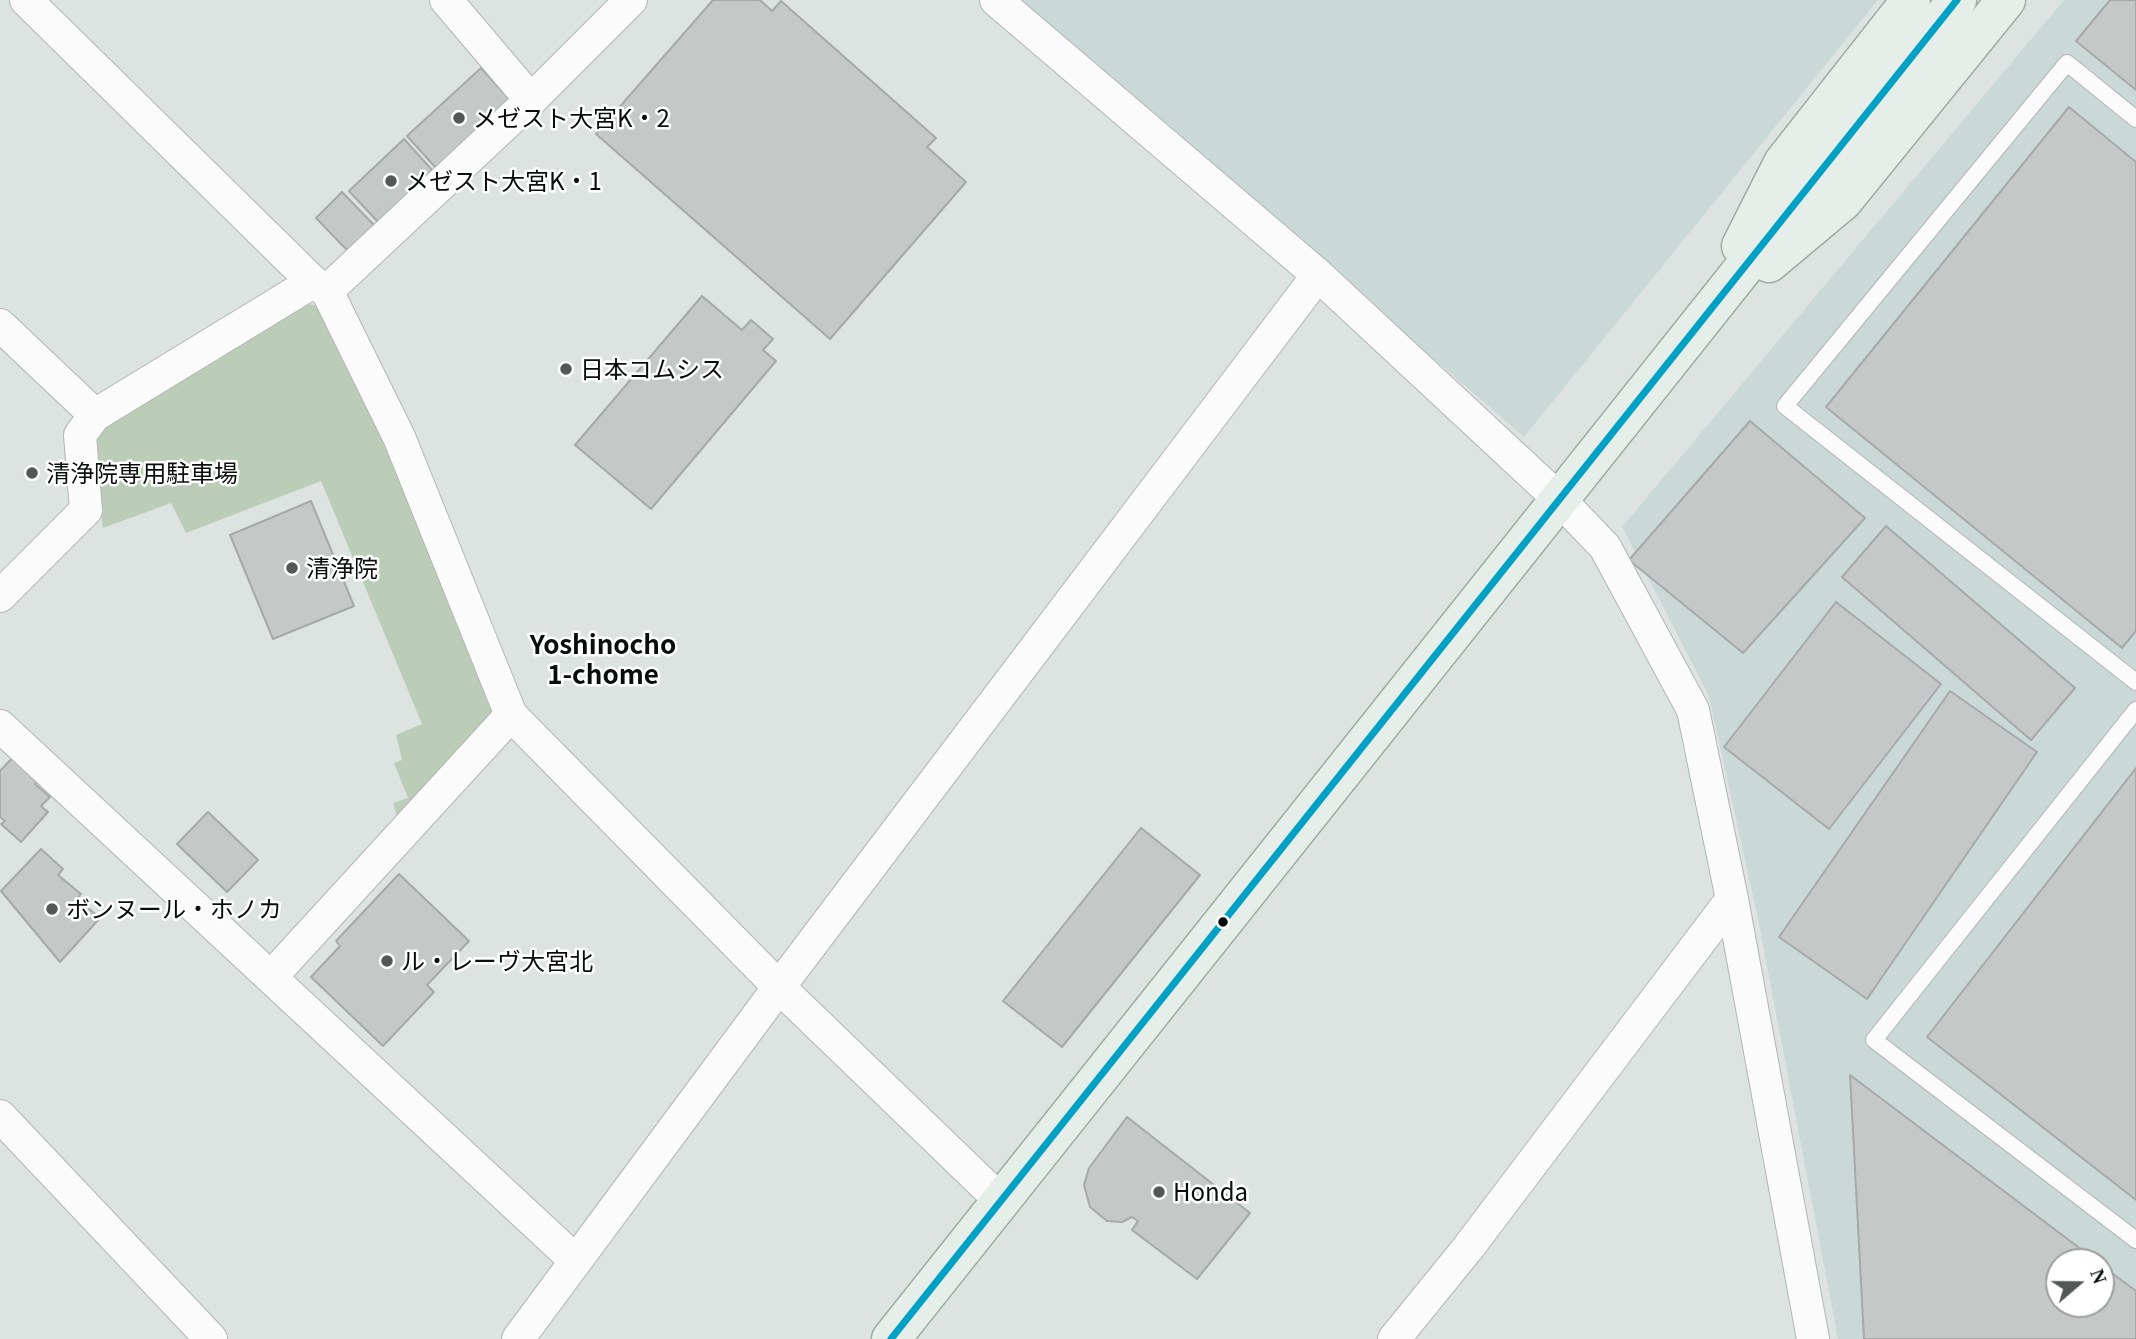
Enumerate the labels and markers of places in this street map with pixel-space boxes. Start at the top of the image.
place label: メゼスト大宮K・2 [473,104,670,132]
marker: メゼスト大宮K・2 [451,110,467,126]
place label: メゼスト大宮K・1 [405,167,602,195]
marker: メゼスト大宮K・1 [383,173,399,189]
place label: 日本コムシス [580,355,724,383]
marker: 日本コムシス [558,361,574,377]
place label: 清浄院専用駐車場 [46,459,238,487]
marker: 清浄院専用駐車場 [24,465,40,481]
place label: 清浄院 [306,554,378,582]
marker: 清浄院 [284,560,300,576]
place label: ボンヌール・ホノカ [66,895,282,923]
marker: ボンヌール・ホノカ [44,901,60,917]
unlabelled marker [1216,915,1230,929]
place label: ル・レーヴ大宮北 [401,947,593,975]
marker: ル・レーヴ大宮北 [379,953,395,969]
place label: Honda [1173,1178,1248,1206]
marker: Honda [1151,1184,1167,1200]

